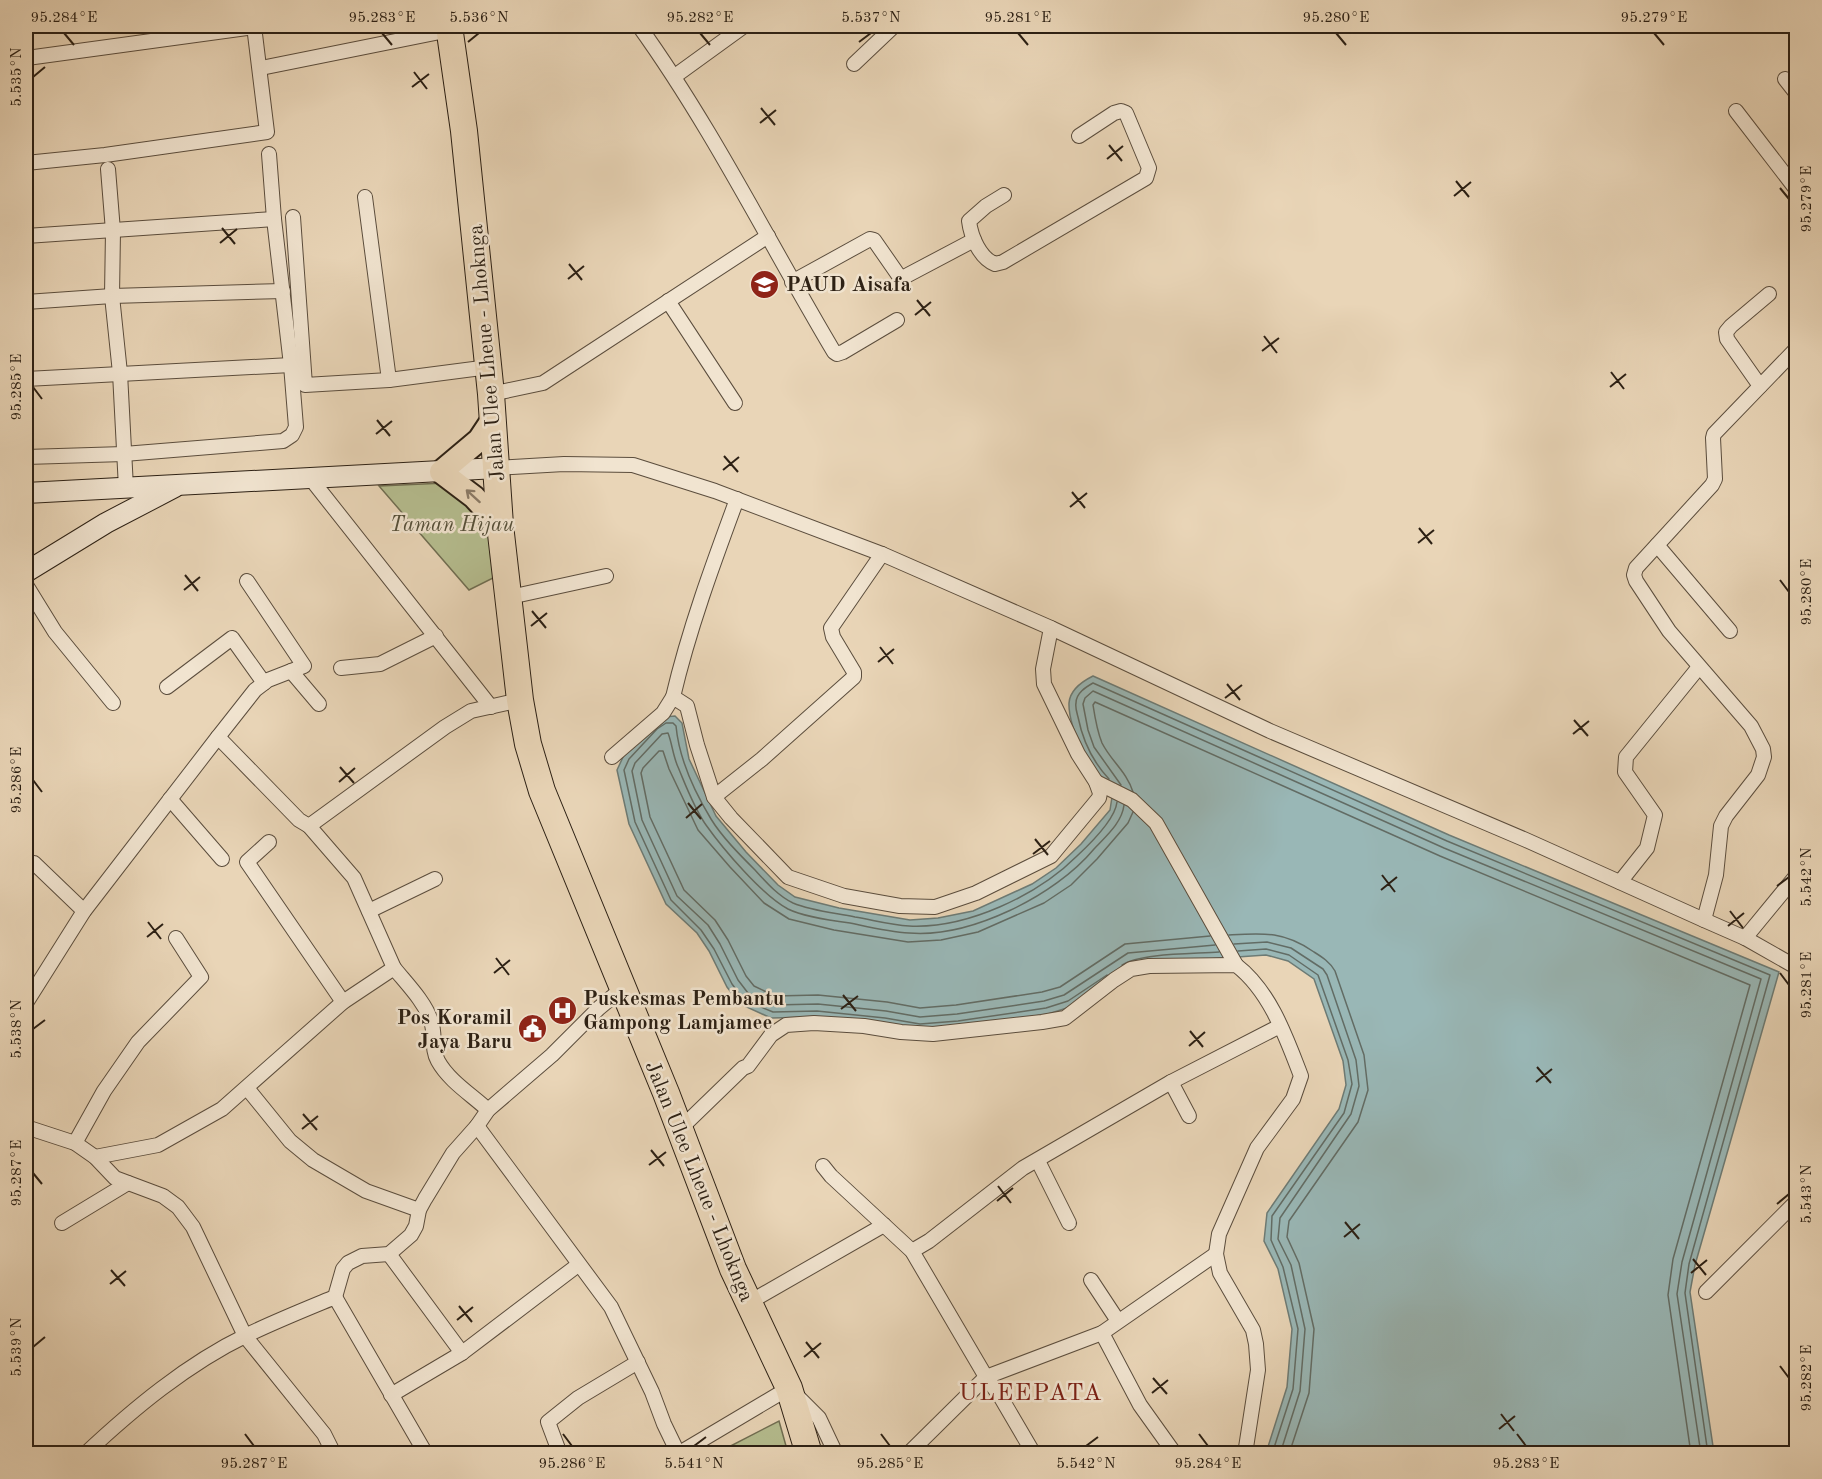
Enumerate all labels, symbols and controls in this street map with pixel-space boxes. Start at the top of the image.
text: 95.284°E [31,11,97,26]
text: 95.283°E [349,11,415,26]
text: 5.536°N [449,11,509,26]
text: 95.282°E [667,11,733,26]
text: 5.537°N [841,11,901,26]
text: 95.281°E [985,11,1051,26]
text: 95.280°E [1303,11,1369,26]
text: 95.279°E [1621,11,1687,26]
text: 5.535°N [10,47,25,107]
text: 95.279°E [1800,166,1815,232]
street label: Jalan Ulee Lheue - Lhoknga [466,224,509,482]
school or university icon: PAUD Aisafa [749,268,781,300]
place label: PAUD Aisafa [786,275,911,296]
text: 95.285°E [10,354,25,420]
one-way arrow [465,490,481,504]
park label: Taman Hijau [390,515,514,536]
text: 95.280°E [1800,559,1815,625]
text: 95.286°E [10,747,25,813]
text: 5.542°N [1800,847,1815,907]
text: 95.281°E [1800,952,1815,1018]
place label: Puskesmas Pembantu Gampong Lamjamee [583,989,784,1034]
hospital icon: Puskesmas Pembantu Gampong Lamjamee [546,994,578,1026]
text: 5.538°N [10,999,25,1059]
place label: Pos Koramil Jaya Baru [397,1008,512,1053]
public building icon: Pos Koramil Jaya Baru [517,1013,549,1045]
street label: Jalan Ulee Lheue - Lhoknga [641,1058,757,1305]
text: 95.287°E [10,1140,25,1206]
text: 5.543°N [1800,1164,1815,1224]
text: 5.539°N [10,1317,25,1377]
text: 95.282°E [1800,1345,1815,1411]
district label: ULEEPATA [959,1382,1103,1406]
text: 95.287°E [221,1457,287,1472]
text: 95.286°E [539,1457,605,1472]
text: 5.541°N [664,1457,724,1472]
text: 95.285°E [857,1457,923,1472]
text: 5.542°N [1056,1457,1116,1472]
text: 95.284°E [1175,1457,1241,1472]
text: 95.283°E [1493,1457,1559,1472]

